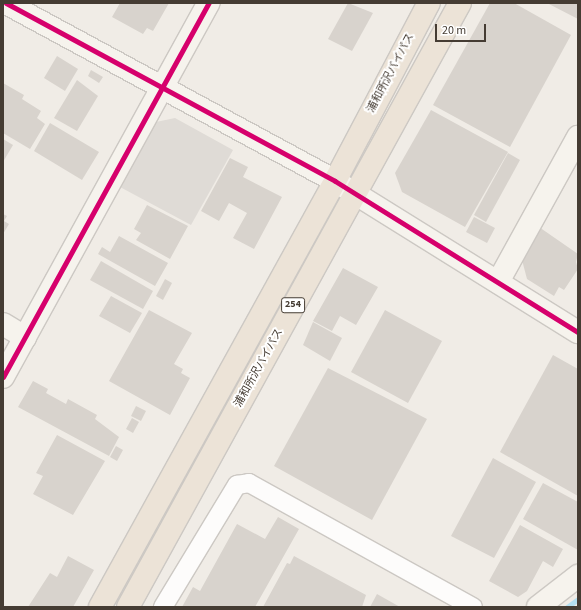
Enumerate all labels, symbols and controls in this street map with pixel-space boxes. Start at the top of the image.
scale bar [437,16,488,42]
text: 20 m [442,22,466,39]
street label: 浦和所沢バイパス [365,31,417,115]
road number: 254 [281,297,305,313]
street label: 浦和所沢バイパス [232,326,286,410]

